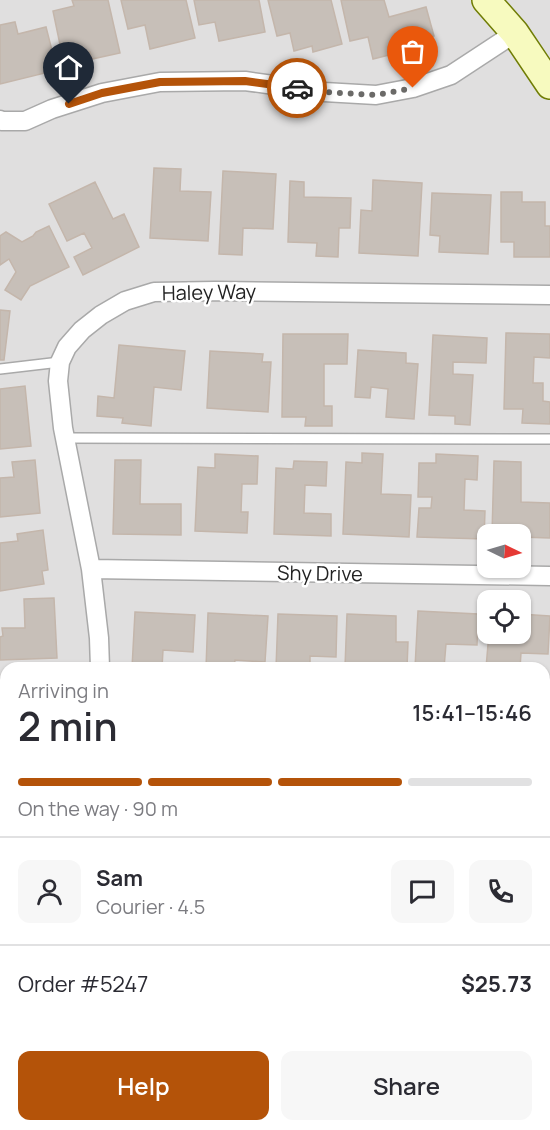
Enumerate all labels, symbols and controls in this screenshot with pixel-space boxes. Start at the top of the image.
pin [387,26,438,88]
icon: bag [396,35,429,68]
pin [43,42,94,104]
icon: home [52,51,85,84]
courier [267,58,327,118]
icon: car [281,72,314,105]
street label: Haley Way [162,278,257,306]
north arrow [477,524,531,578]
map controls [477,524,531,644]
street label: Shy Drive [277,559,363,587]
button: locate [477,590,531,644]
text: Arriving in [18,677,109,704]
text: 15:41–15:46 [412,698,532,728]
text: 2 min [18,699,117,753]
text: On the way · 90 m [18,795,178,822]
button: person [18,860,81,923]
button: chat [391,860,454,923]
button: phone [469,860,532,923]
text: Sam [96,863,143,893]
text: Courier · 4.5 [96,893,205,920]
text: Order #5247 [18,969,148,999]
text: $25.73 [461,969,532,999]
button: Help [18,1051,269,1120]
button: Share [281,1051,532,1120]

